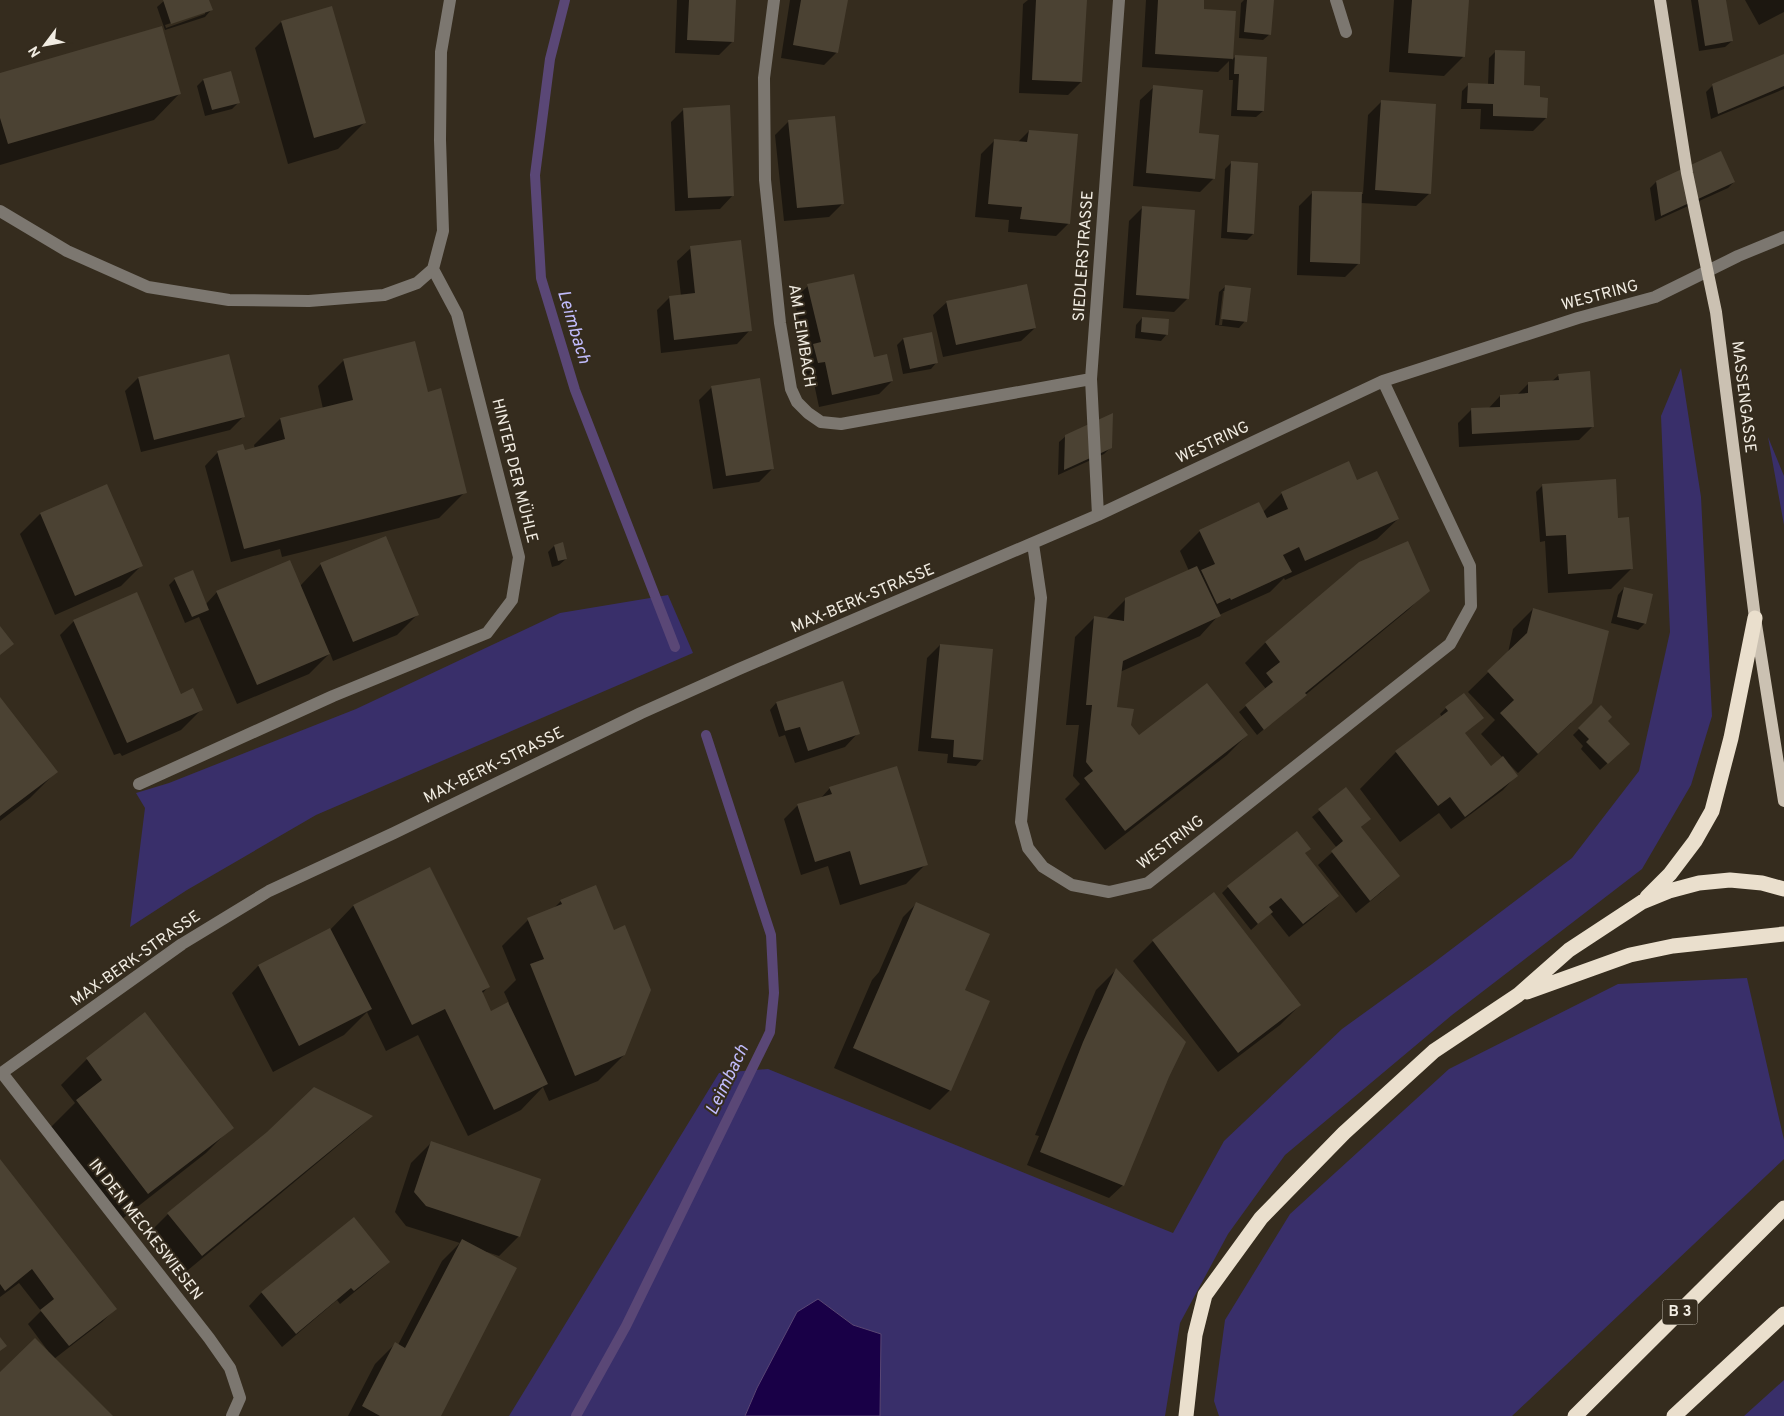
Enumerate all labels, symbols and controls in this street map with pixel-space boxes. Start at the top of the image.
north arrow [20,20,70,70]
text: N [25,42,45,60]
street label: SIEDLERSTRASSE [1069,190,1099,322]
street label: WESTRING [1559,276,1641,316]
street label: AM LEIMBACH [783,283,819,389]
water label: Leimbach [551,287,595,367]
street label: MASSENGASSE [1726,340,1760,454]
street label: HINTER DER MÜHLE [486,396,544,545]
street label: WESTRING [1173,417,1253,469]
street label: MAX-BERK-STRASSE [788,560,938,638]
street label: MAX-BERK-STRASSE [421,723,567,809]
street label: WESTRING [1134,811,1208,875]
street label: MAX-BERK-STRASSE [67,907,205,1011]
water label: Leimbach [701,1041,755,1119]
street label: IN DEN MECKESWIESEN [84,1155,206,1305]
road number: B 3 [1662,1300,1698,1324]

